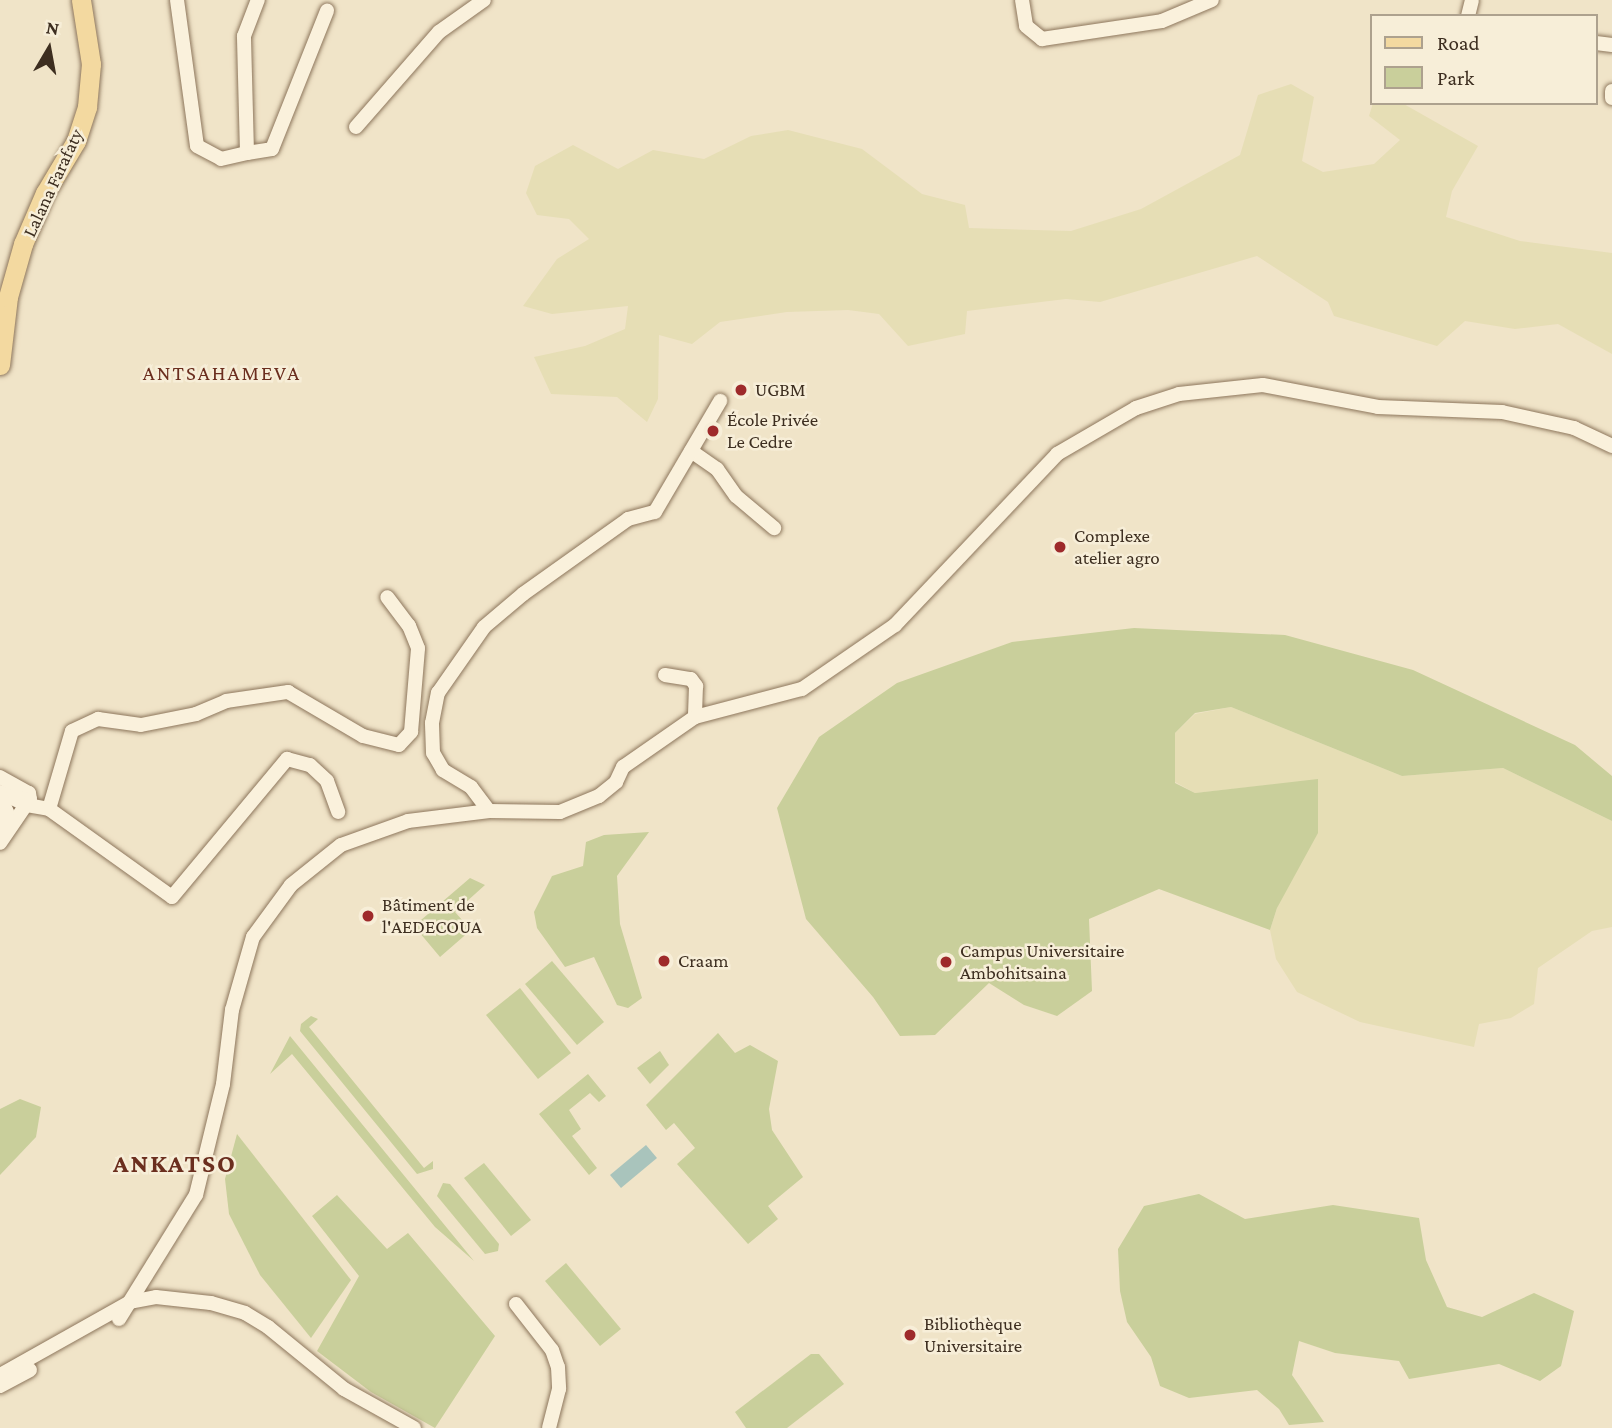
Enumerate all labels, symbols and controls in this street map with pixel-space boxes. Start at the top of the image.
north arrow [14,14,84,84]
legend [1370,14,1598,105]
text: N [45,16,61,39]
text: Road [1437,31,1480,55]
text: Park [1437,66,1474,90]
street label: Lalana Farafaty [18,125,88,241]
district label: ANTSAHAMEVA [144,360,300,386]
place label: UGBM [755,379,806,401]
marker: UGBM [733,382,749,398]
place label: École Privée Le Cedre [727,409,818,453]
marker: École Privée Le Cedre [705,423,721,439]
place label: Complexe atelier agro [1074,525,1160,569]
marker: Complexe atelier agro [1052,539,1068,555]
place label: Bâtiment de l'AEDECOUA [382,894,482,938]
marker: Bâtiment de l'AEDECOUA [360,908,376,924]
place label: Campus Universitaire Ambohitsaina [960,940,1124,984]
place label: Craam [678,950,728,972]
marker: Craam [656,953,672,969]
marker: Campus Universitaire Ambohitsaina [938,954,954,970]
district label: ANKATSO [114,1148,236,1180]
place label: Bibliothèque Universitaire [924,1313,1022,1357]
marker: Bibliothèque Universitaire [902,1327,918,1343]

